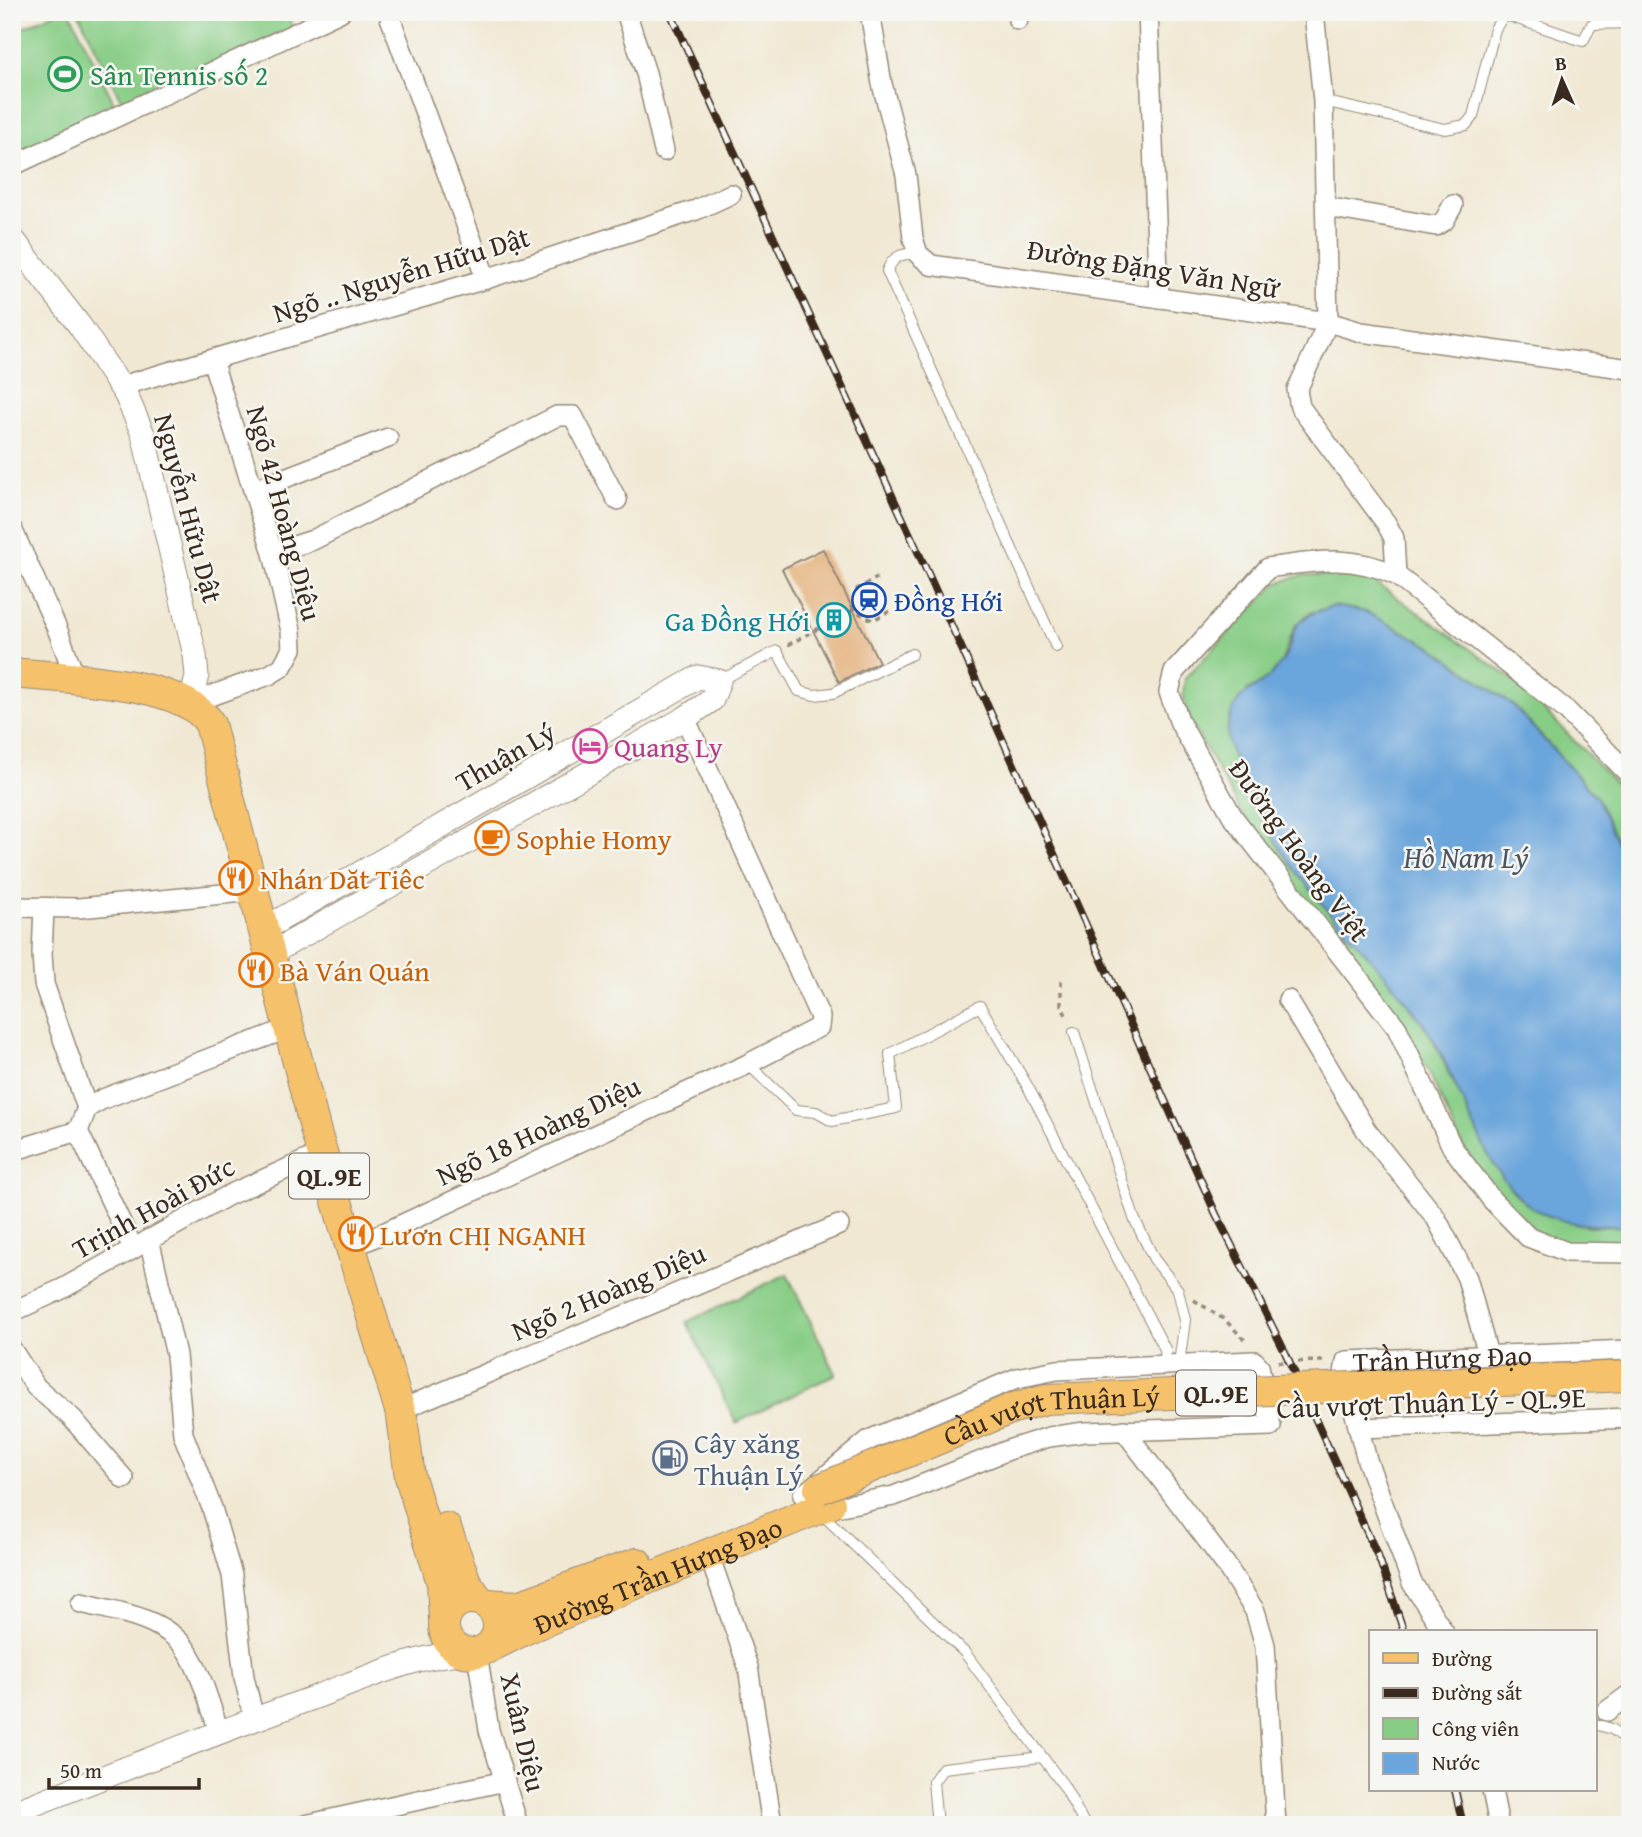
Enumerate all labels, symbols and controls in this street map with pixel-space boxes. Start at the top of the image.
north arrow [1526,46,1596,116]
text: B [1555,49,1568,77]
place label: Sân Tennis số 2 [90,54,268,95]
sports icon: Sân Tennis số 2 [46,55,84,93]
street label: Ngõ .. Nguyễn Hữu Dật [268,215,535,333]
street label: Đường Đặng Văn Ngữ [1025,228,1284,308]
street label: Ngõ 42 Hoàng Diệu [237,401,333,625]
street label: Nguyễn Hữu Dật [144,409,234,607]
place label: Đồng Hới [894,580,1003,621]
station icon: Đồng Hới [850,581,888,619]
place label: Ga Đồng Hới [665,600,810,641]
building icon: Ga Đồng Hới [815,601,853,639]
street label: Thuận Lý [447,711,563,801]
place label: Quang Ly [614,726,723,767]
hotel icon: Quang Ly [571,727,609,765]
street label: Đường Hoàng Việt [1220,750,1380,950]
place label: Sophie Homy [516,818,672,859]
cafe icon: Sophie Homy [473,819,511,857]
water label: Hồ Nam Lý [1402,835,1529,879]
place label: Nhán Dăt Tiêc [260,858,425,899]
restaurant icon: Nhán Dăt Tiêc [217,859,255,897]
place label: Bà Ván Quán [280,950,430,991]
restaurant icon: Bà Ván Quán [237,951,275,989]
street label: Ngõ 18 Hoàng Diệu [429,1065,647,1195]
street label: Trịnh Hoài Đức [64,1145,242,1269]
road number: QL.9E [289,1154,369,1198]
place label: Lươn CHỊ NGẠNH [380,1214,586,1255]
restaurant icon: Lươn CHỊ NGẠNH [337,1215,375,1253]
street label: Ngõ 2 Hoàng Diệu [505,1232,711,1350]
street label: Trần Hưng Đạo [1352,1333,1533,1381]
road number: QL.9E [1176,1370,1256,1416]
street label: Cầu vượt Thuận Lý [936,1374,1161,1456]
street label: Cầu vượt Thuận Lý - QL.9E [1276,1376,1586,1428]
place label: Cây xăng Thuận Lý [694,1422,803,1495]
fuel station icon: Cây xăng Thuận Lý [651,1439,689,1477]
street label: Đường Trần Hưng Đạo [527,1505,788,1644]
legend [1369,1630,1596,1792]
text: Đường [1432,1643,1493,1674]
street label: Xuân Diệu [490,1669,558,1795]
text: Đường sắt [1432,1677,1523,1708]
text: Công viên [1432,1713,1519,1744]
scale bar [49,1746,200,1790]
text: Nước [1432,1747,1480,1778]
text: 50 m [60,1755,102,1786]

